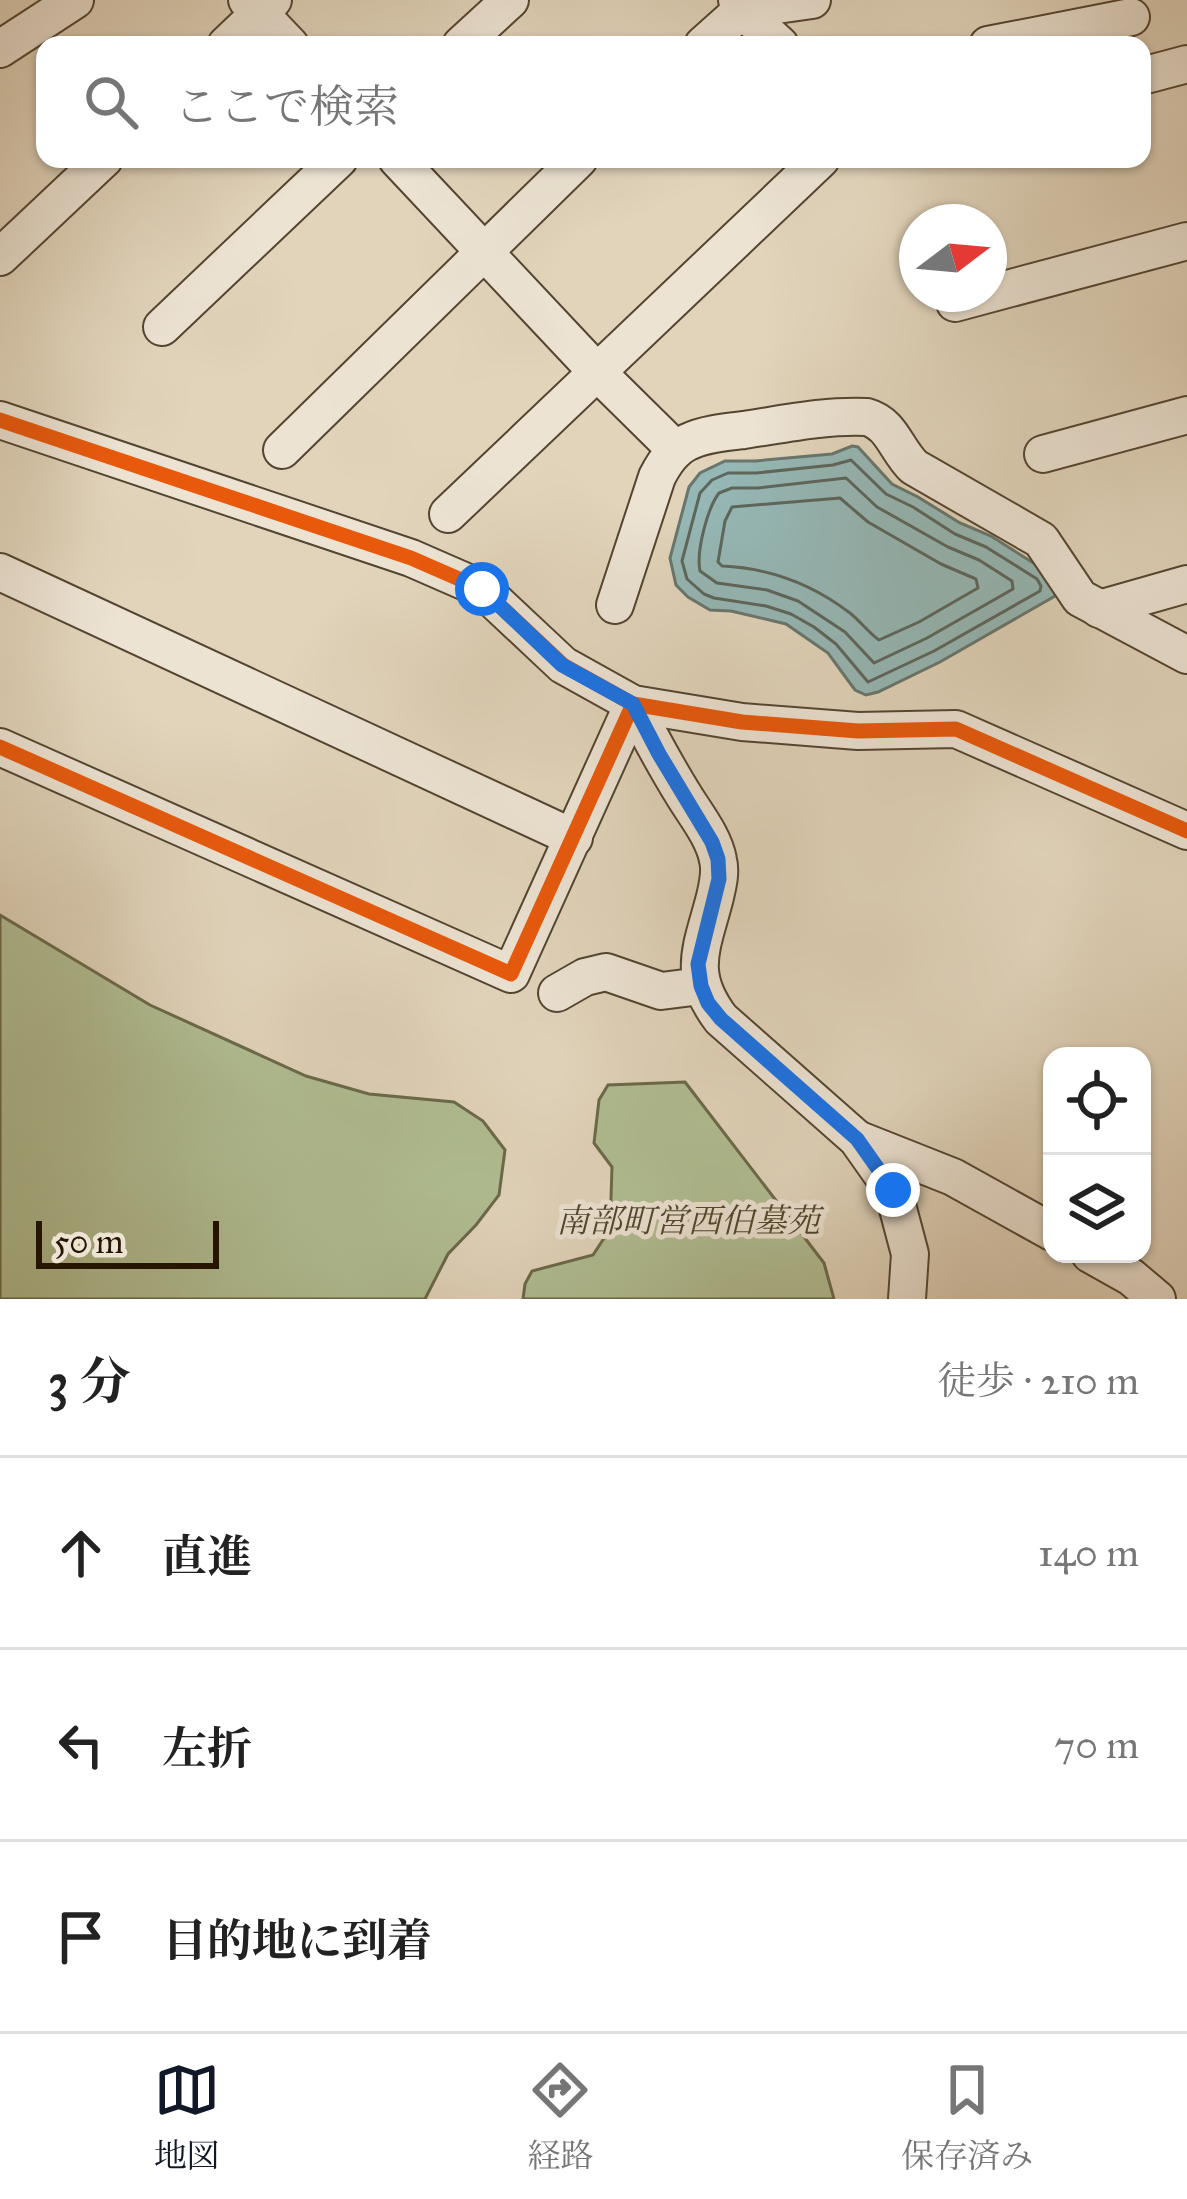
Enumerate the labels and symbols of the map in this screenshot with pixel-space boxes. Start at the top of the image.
north arrow [899,204,1007,312]
route start [455,562,509,616]
route end [866,1163,920,1217]
park label: 南部町営西伯墓苑 [556,1201,825,1241]
scale bar [36,1215,219,1268]

